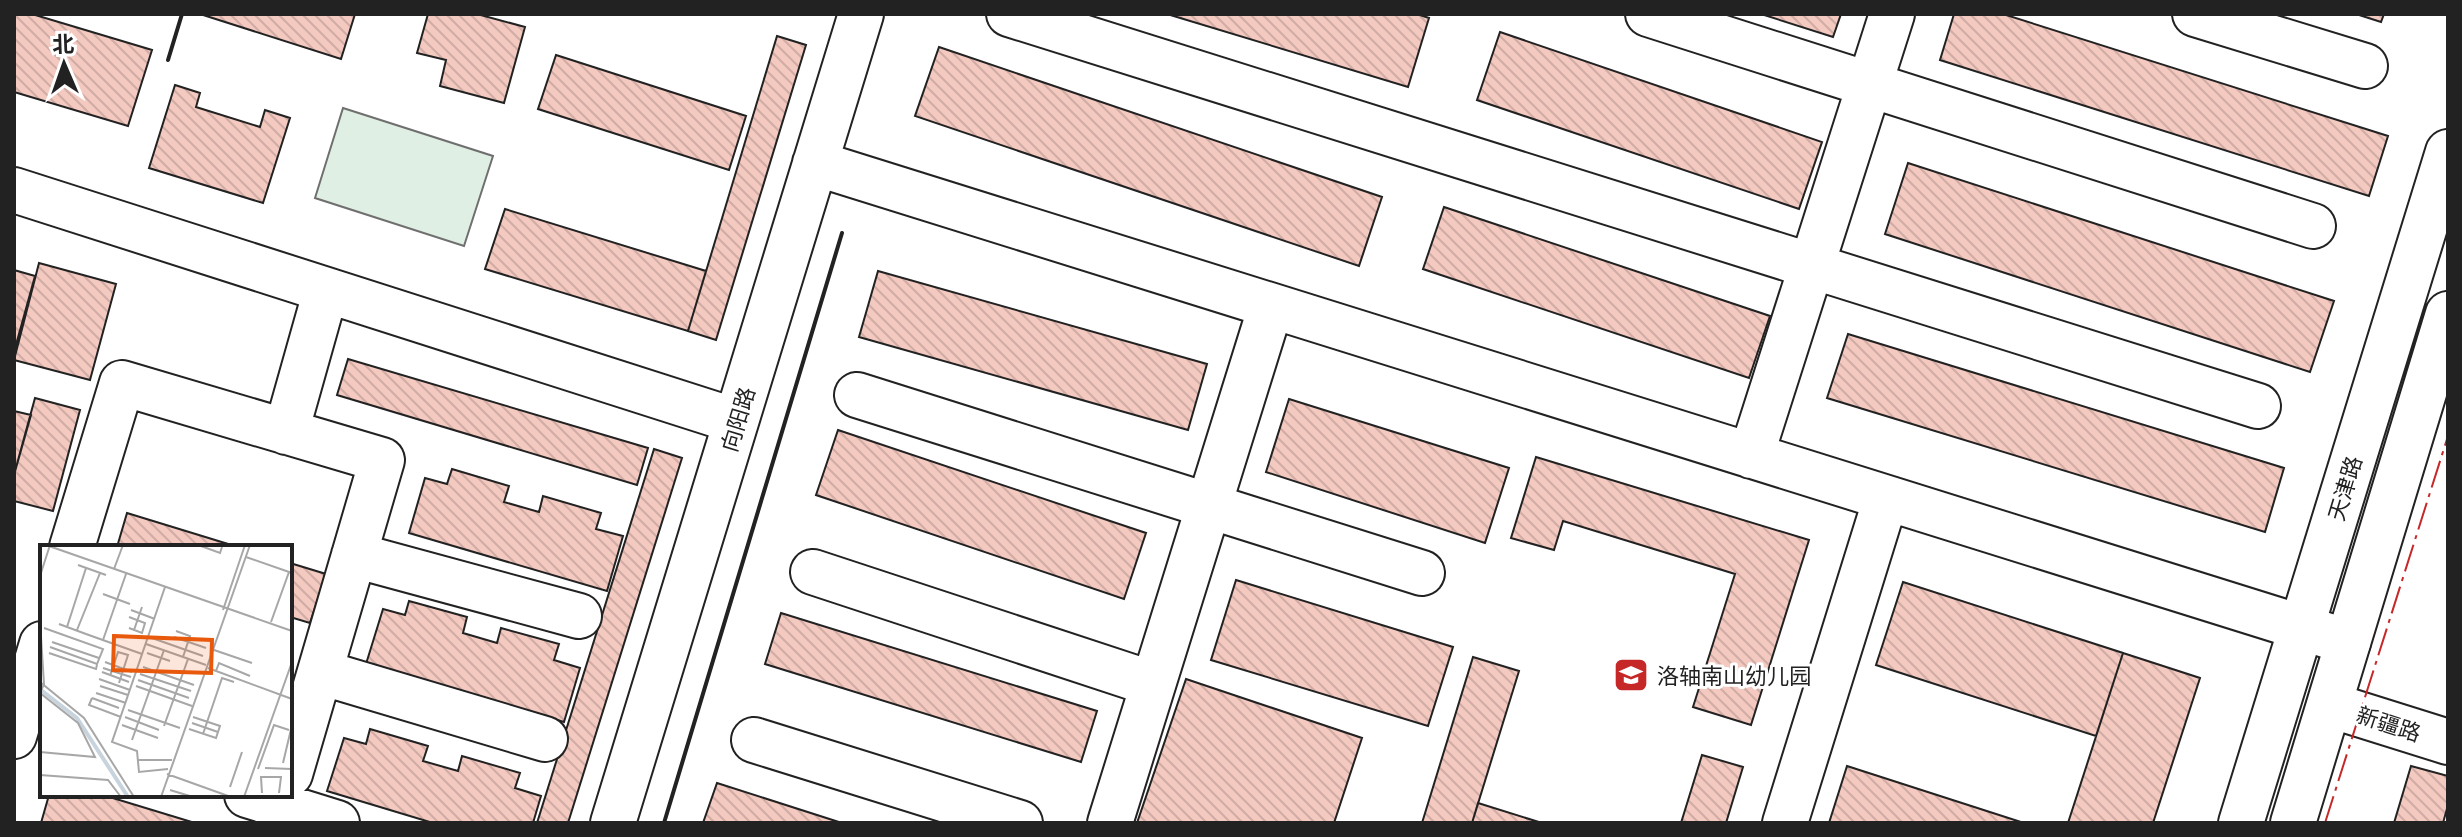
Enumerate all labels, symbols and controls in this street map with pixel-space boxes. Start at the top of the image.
north arrow [24,24,104,104]
text: 北 [52,28,75,58]
street label: 向阳路 [713,383,761,455]
street label: 天津路 [2320,452,2368,524]
inset map [40,545,292,797]
school or university icon: 洛轴南山幼儿园 [1612,656,1650,694]
place label: 洛轴南山幼儿园 [1657,660,1811,690]
street label: 新疆路 [2353,699,2425,747]

